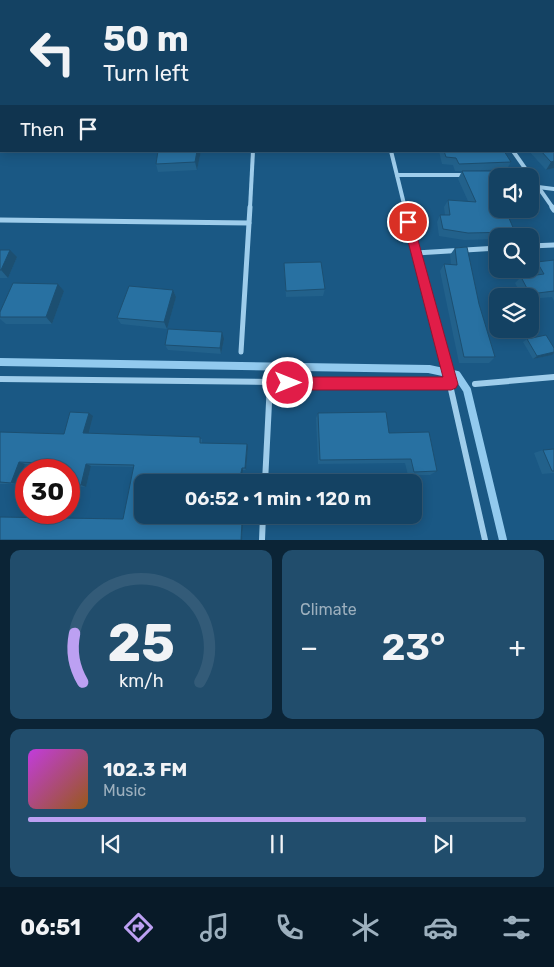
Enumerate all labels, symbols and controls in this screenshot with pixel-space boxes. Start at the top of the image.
text: 50 m [103,18,189,60]
icon: left [20,20,85,85]
text: Turn left [103,60,189,87]
icon: arrive [74,115,102,143]
text: Then [20,118,64,141]
map controls [489,168,539,338]
button: sound [489,168,539,218]
pin [387,201,429,243]
icon: arrive [394,208,422,236]
button: search [489,228,539,278]
button: layers [489,288,539,338]
position arrow [261,356,313,408]
speed limit sign: 30 [15,459,80,524]
text: 06:52 · 1 min · 120 m [185,487,371,510]
text: Climate [300,600,357,619]
text: 25 [107,612,175,674]
text: 23° [381,624,445,670]
text: − [300,631,318,664]
text: + [509,631,526,664]
text: km/h [119,670,163,691]
text: 102.3 FM [103,758,187,781]
text: Music [103,781,146,800]
icon: previous [97,830,125,858]
icon: pause [263,830,291,858]
icon: next [429,830,457,858]
icon: directions [121,910,156,945]
icon: music [197,910,232,945]
icon: phone [272,910,307,945]
icon: climate [348,910,383,945]
icon: car [423,910,458,945]
icon: filters [499,910,534,945]
text: 06:51 [20,914,81,941]

